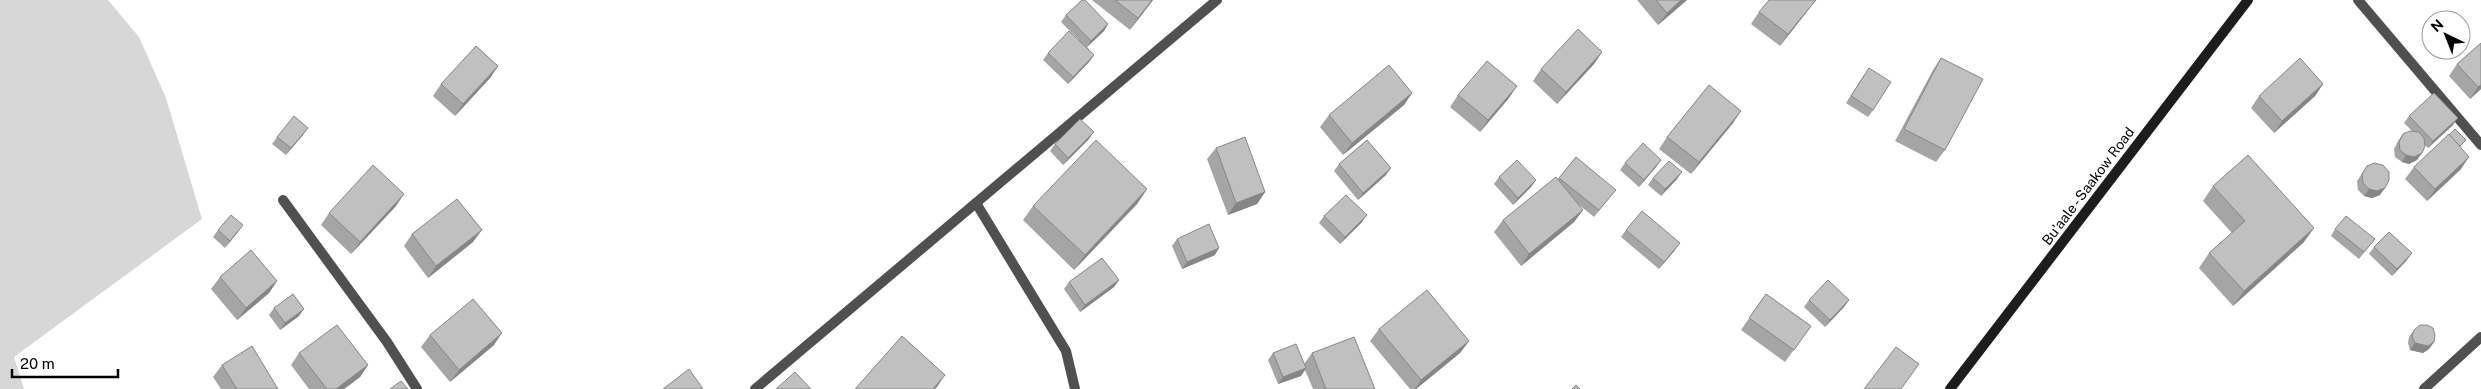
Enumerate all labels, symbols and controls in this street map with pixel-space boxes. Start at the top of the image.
north arrow [2421,10,2471,60]
text: N [2428,16,2447,35]
street label: Bu'aale - Saakow Road [2039,124,2137,248]
scale bar [12,346,119,378]
text: 20 m [20,355,55,372]

